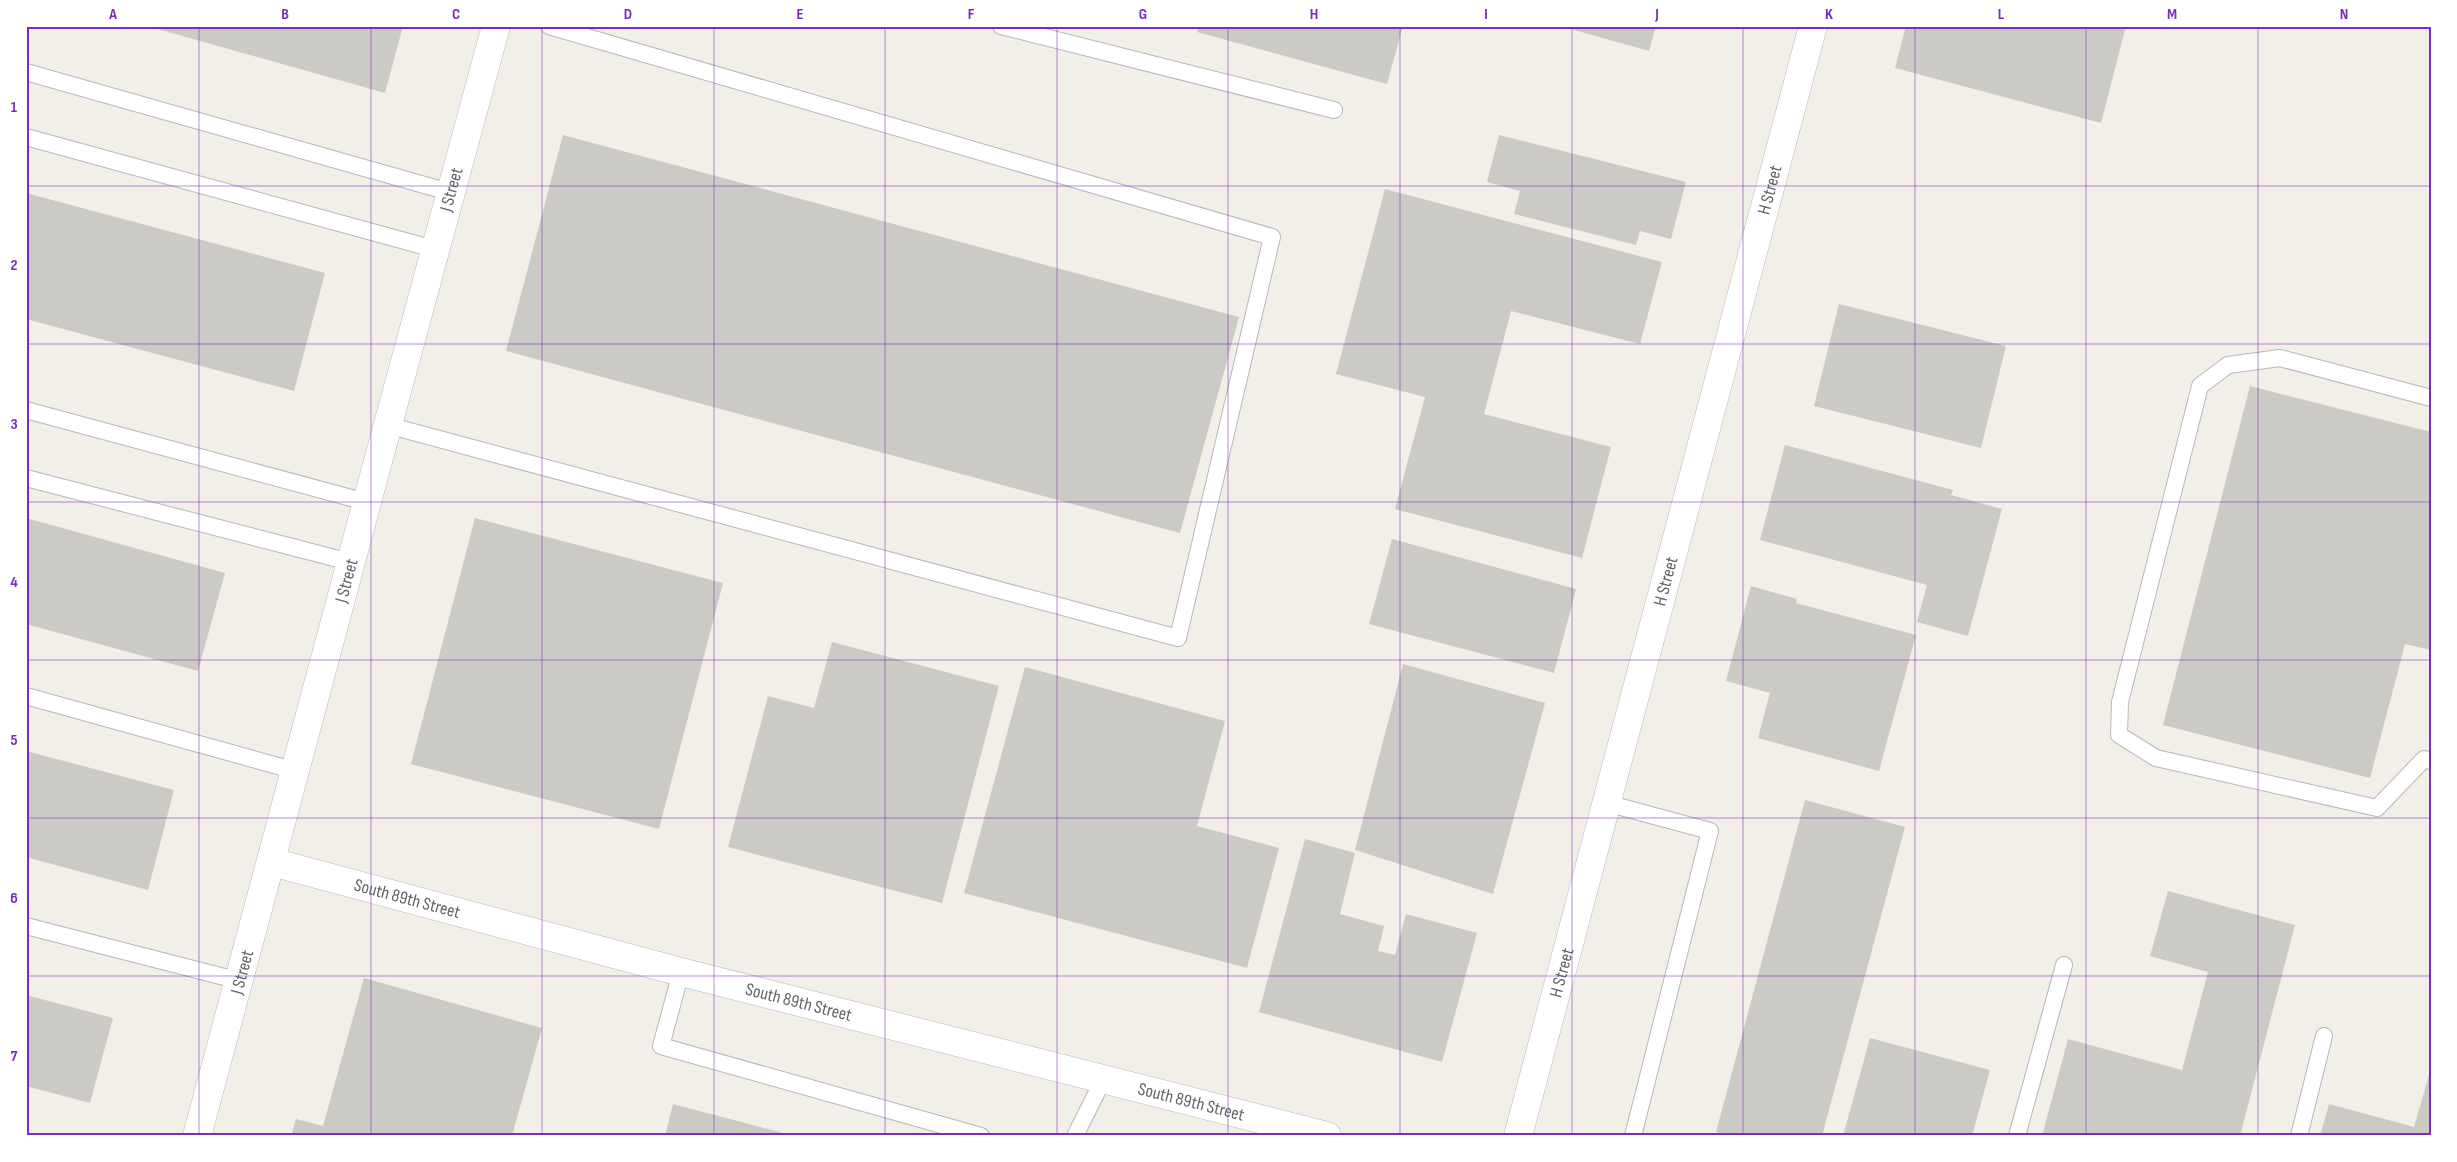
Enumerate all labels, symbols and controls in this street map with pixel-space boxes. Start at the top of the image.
text: A [108,5,117,24]
text: B [281,5,289,24]
text: C [452,5,460,24]
text: D [624,5,632,24]
text: E [797,5,804,24]
text: F [968,5,975,24]
text: G [1139,5,1147,24]
text: H [1310,5,1318,24]
text: I [1484,5,1488,24]
text: J [1654,5,1659,24]
text: K [1825,5,1833,24]
text: L [1998,5,2005,24]
text: M [2167,5,2177,24]
text: N [2340,5,2348,24]
text: 1 [11,98,18,117]
street label: H Street [1753,163,1787,217]
street label: J Street [435,165,468,215]
text: 2 [10,256,18,275]
text: 3 [10,415,18,434]
street label: H Street [1649,554,1683,608]
street label: J Street [331,556,363,606]
text: 4 [10,573,18,592]
text: 5 [10,731,18,750]
street label: South 89th Street [352,875,463,923]
text: 6 [10,889,18,908]
street label: H Street [1545,945,1579,1000]
street label: J Street [226,947,258,997]
street label: South 89th Street [743,979,854,1026]
text: 7 [11,1047,18,1066]
street label: South 89th Street [1136,1078,1247,1126]

